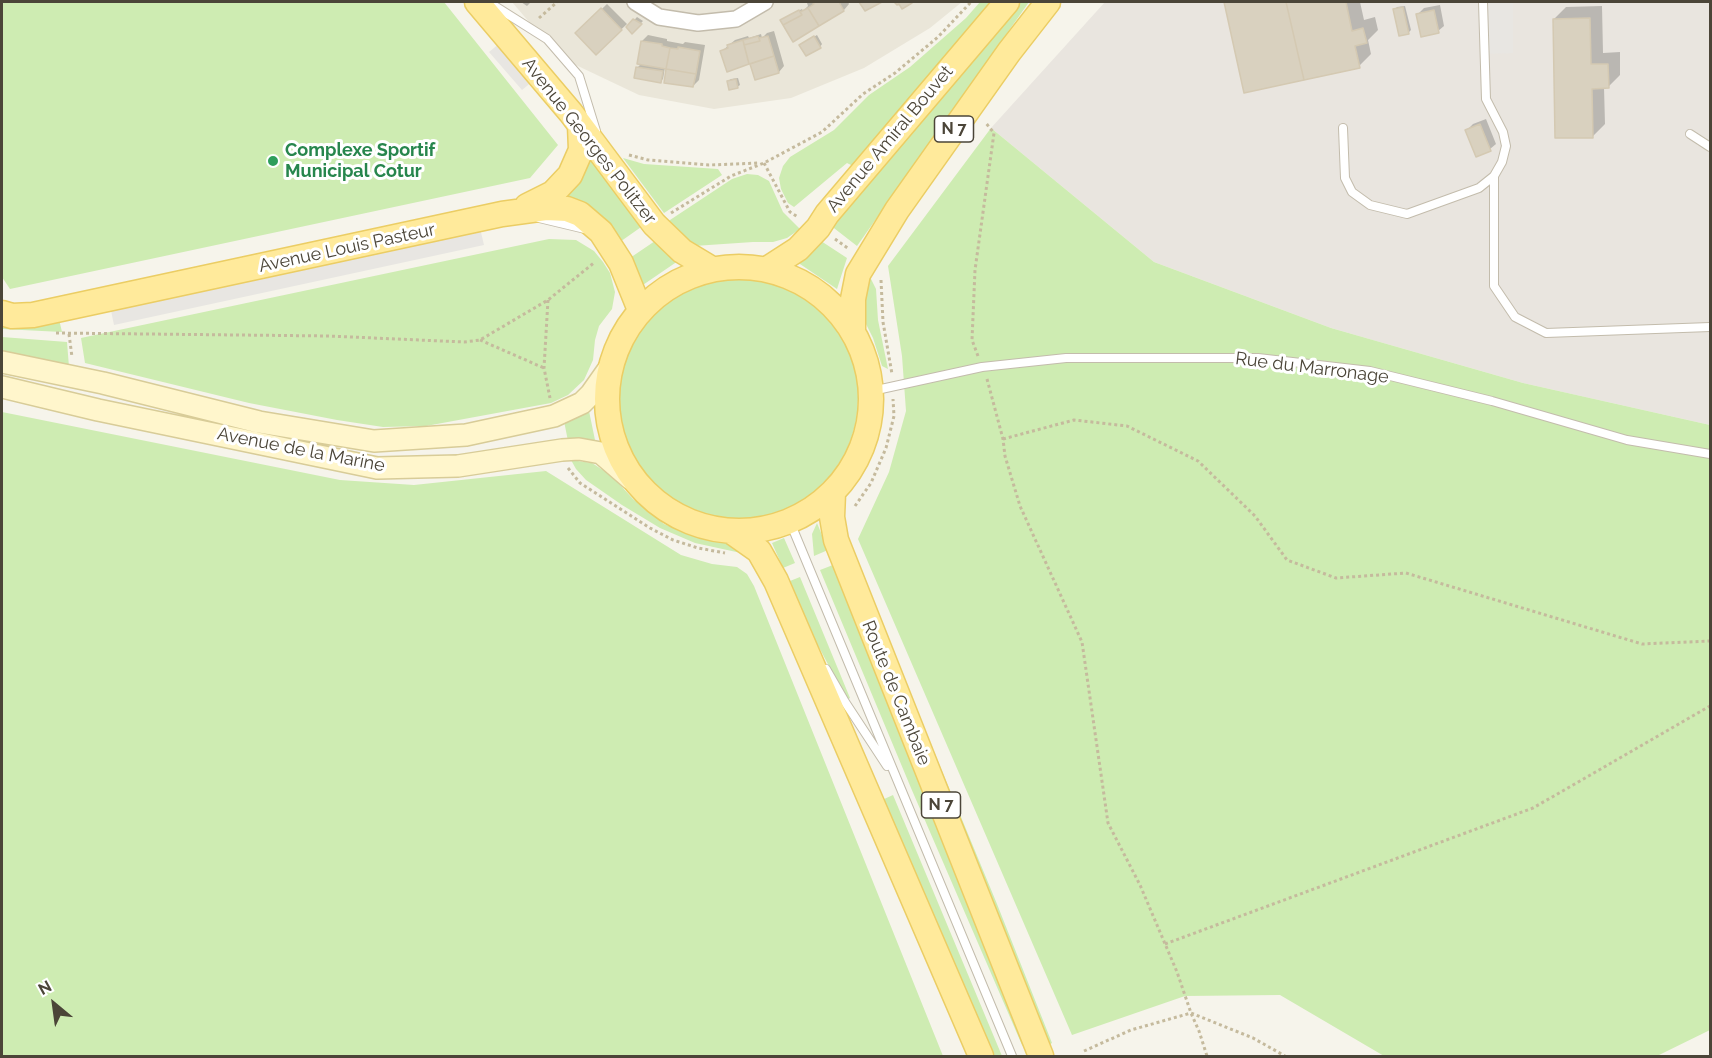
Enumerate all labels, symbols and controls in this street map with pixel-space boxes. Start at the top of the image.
street label: Avenue Georges Politzer [517,54,661,228]
street label: Avenue Amiral Bouvet [822,61,958,217]
road number: N 7 [934,116,974,142]
place label: Complexe Sportif Municipal Cotur [285,140,435,182]
marker: Complexe Sportif Municipal Cotur [266,154,280,168]
street label: Avenue Louis Pasteur [257,219,437,277]
street label: Rue du Marronage [1234,348,1390,388]
street label: Avenue de la Marine [215,423,387,477]
street label: Route de Cambaie [857,617,935,769]
road number: N 7 [922,792,960,818]
north arrow [24,974,84,1034]
text: N [35,977,55,999]

